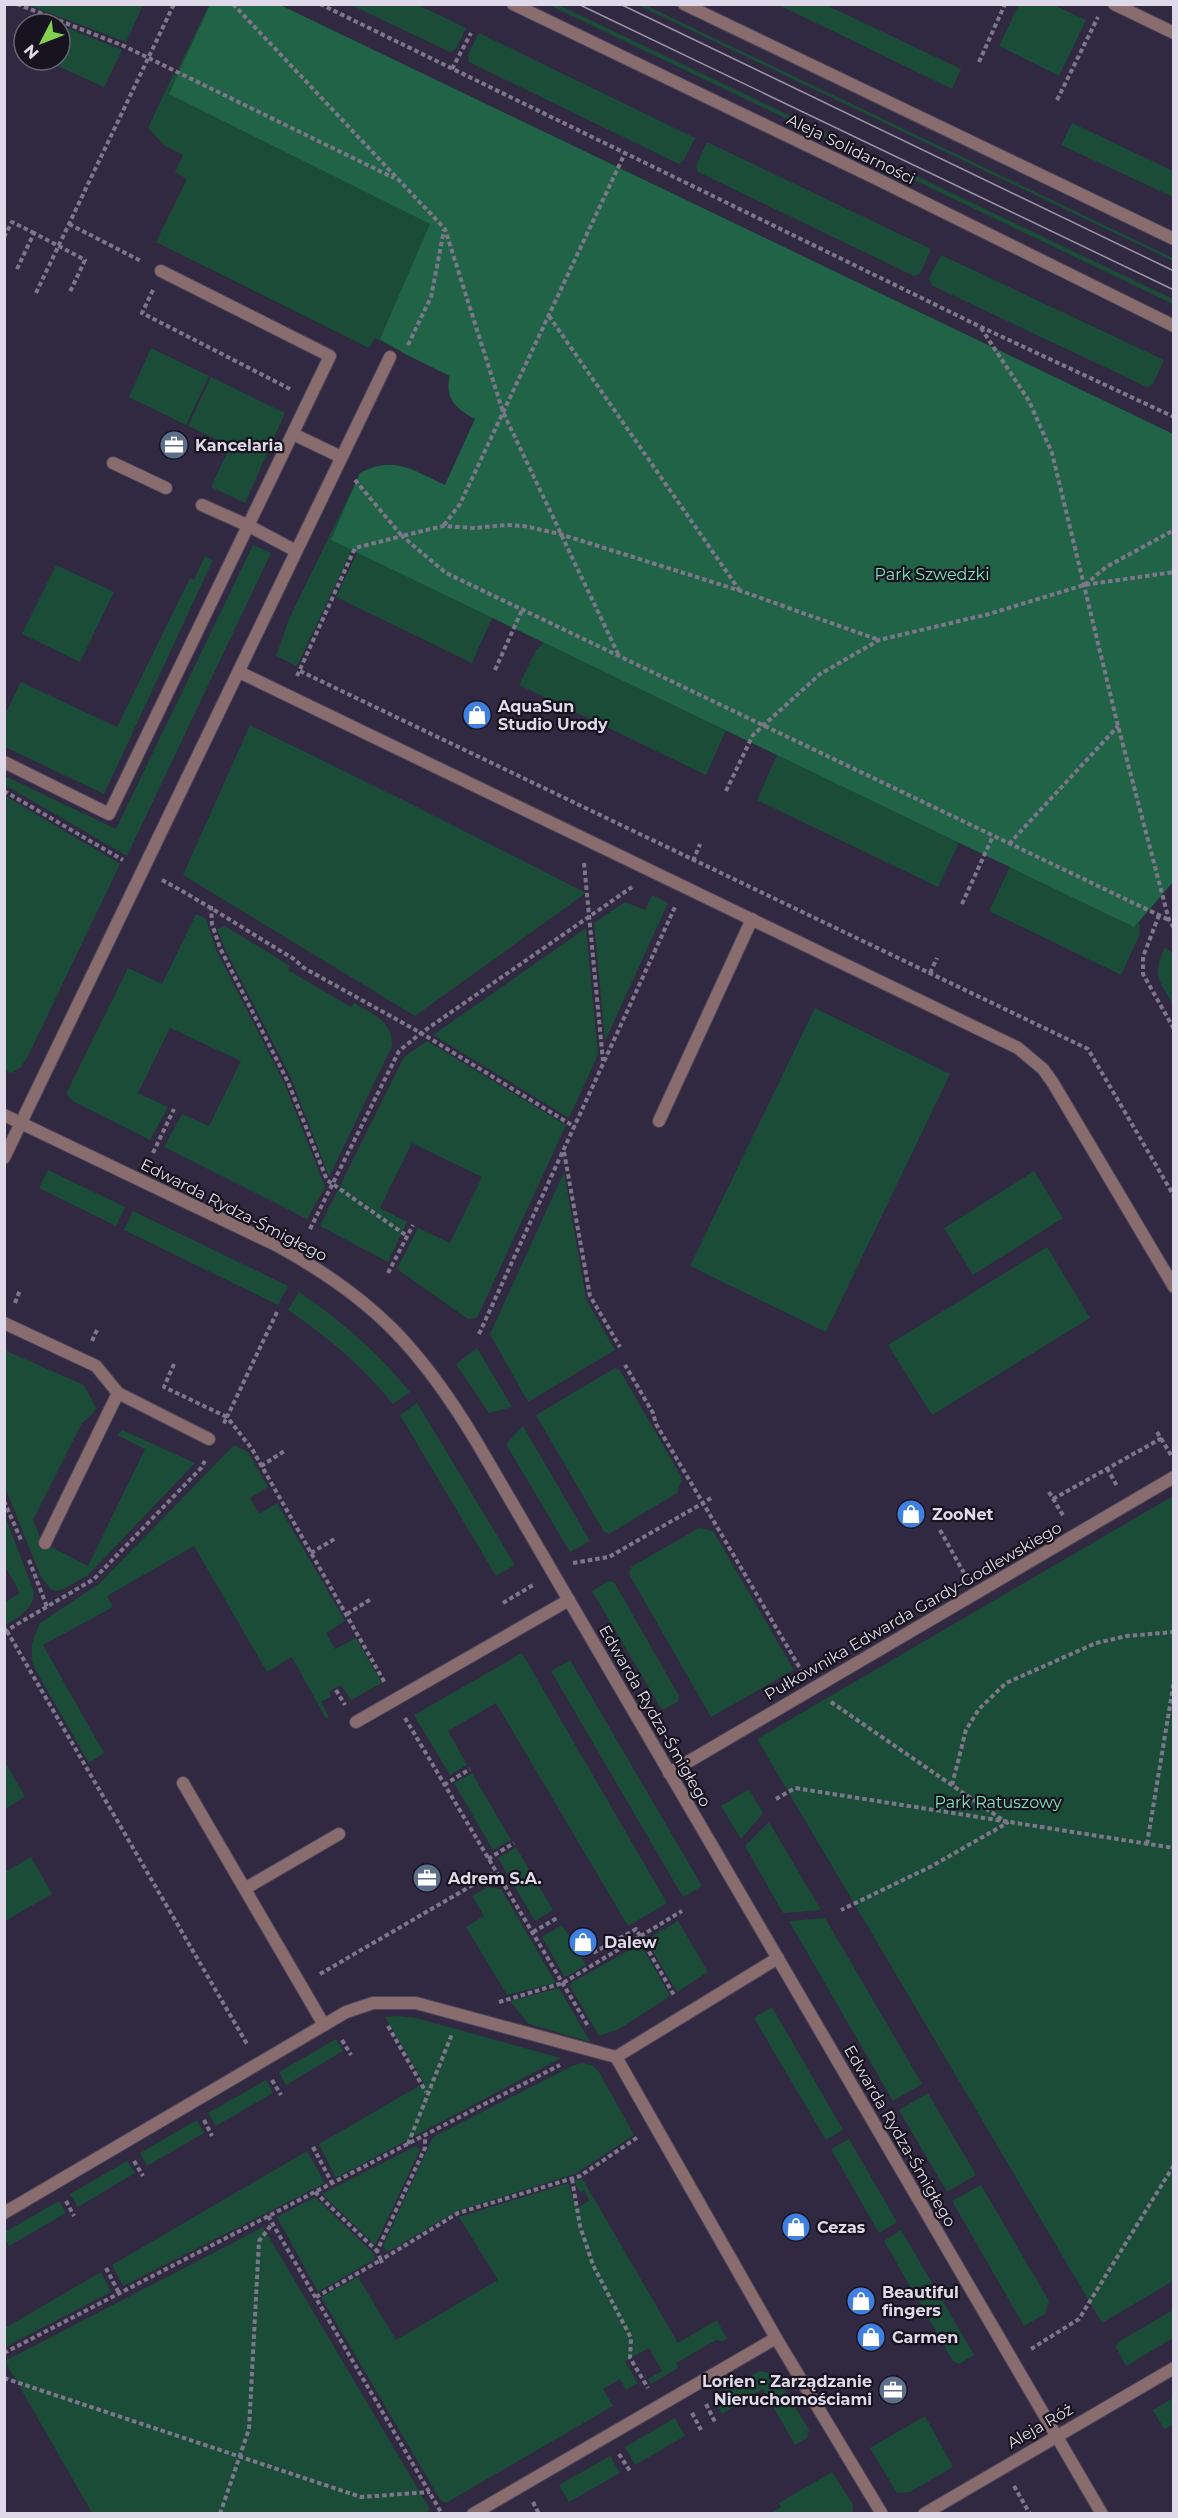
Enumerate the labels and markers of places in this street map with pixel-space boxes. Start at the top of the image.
office icon: Kancelaria [158,429,190,461]
place label: Kancelaria [195,436,283,455]
place label: AquaSun Studio Urody [497,697,608,734]
shop icon: AquaSun Studio Urody [461,699,493,731]
shop icon: ZooNet [895,1498,927,1530]
place label: ZooNet [932,1505,994,1524]
office icon: Adrem S.A. [411,1862,443,1894]
place label: Adrem S.A. [447,1869,542,1888]
shop icon: Dalew [567,1926,599,1958]
place label: Dalew [604,1933,657,1952]
shop icon: Cezas [780,2211,812,2243]
place label: Cezas [817,2218,866,2237]
place label: Beautiful fingers [882,2283,959,2320]
shop icon: Beautiful fingers [845,2285,877,2317]
shop icon: Carmen [855,2321,887,2353]
place label: Carmen [892,2328,958,2347]
place label: Lorien - Zarządzanie Nieruchomościami [702,2372,872,2409]
office icon: Lorien - Zarządzanie Nieruchomościami [877,2374,909,2406]

